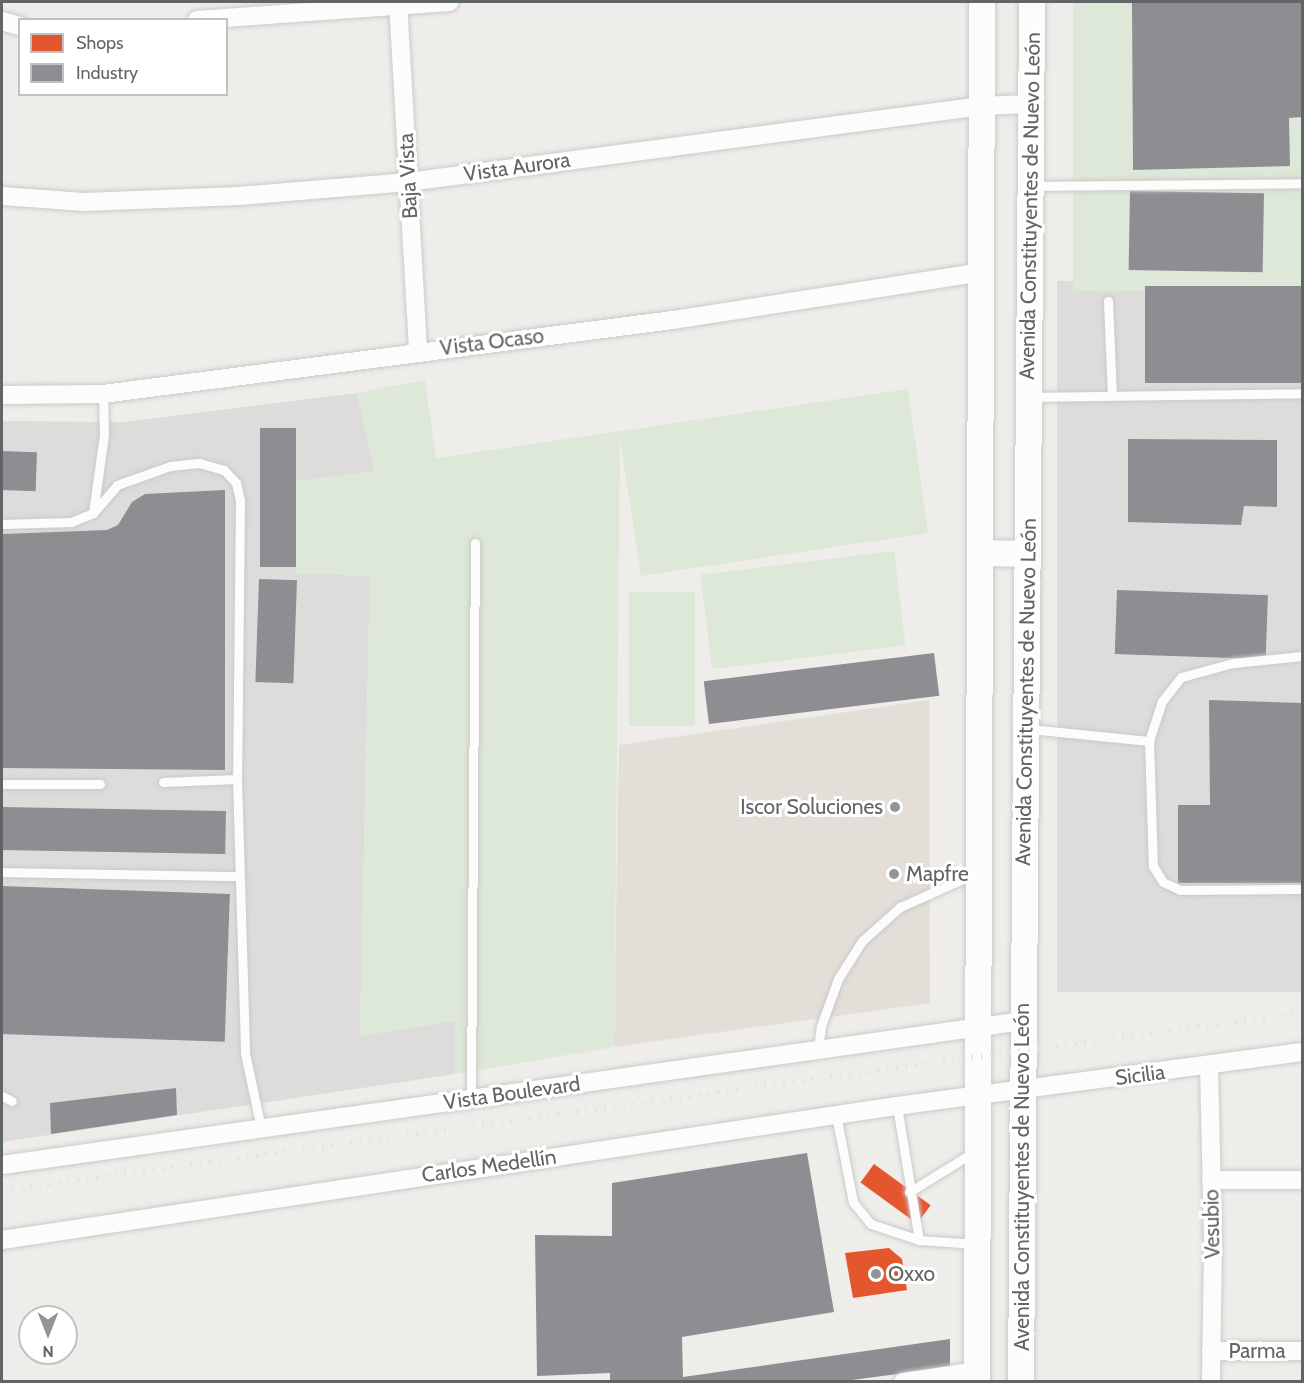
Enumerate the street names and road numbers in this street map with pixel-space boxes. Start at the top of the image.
street label: Avenida Constituyentes de Nuevo León [1014,32,1046,380]
street label: Baja Vista [393,132,423,220]
street label: Vista Aurora [462,147,572,187]
street label: Vista Ocaso [439,323,545,361]
street label: Avenida Constituyentes de Nuevo León [1010,518,1042,866]
street label: Avenida Constituyentes de Nuevo León [1009,1003,1035,1351]
street label: Sicilia [1114,1059,1166,1091]
street label: Vista Boulevard [442,1071,582,1115]
street label: Carlos Medellín [420,1144,558,1188]
street label: Vesubio [1199,1189,1225,1259]
street label: Parma [1229,1338,1285,1364]

